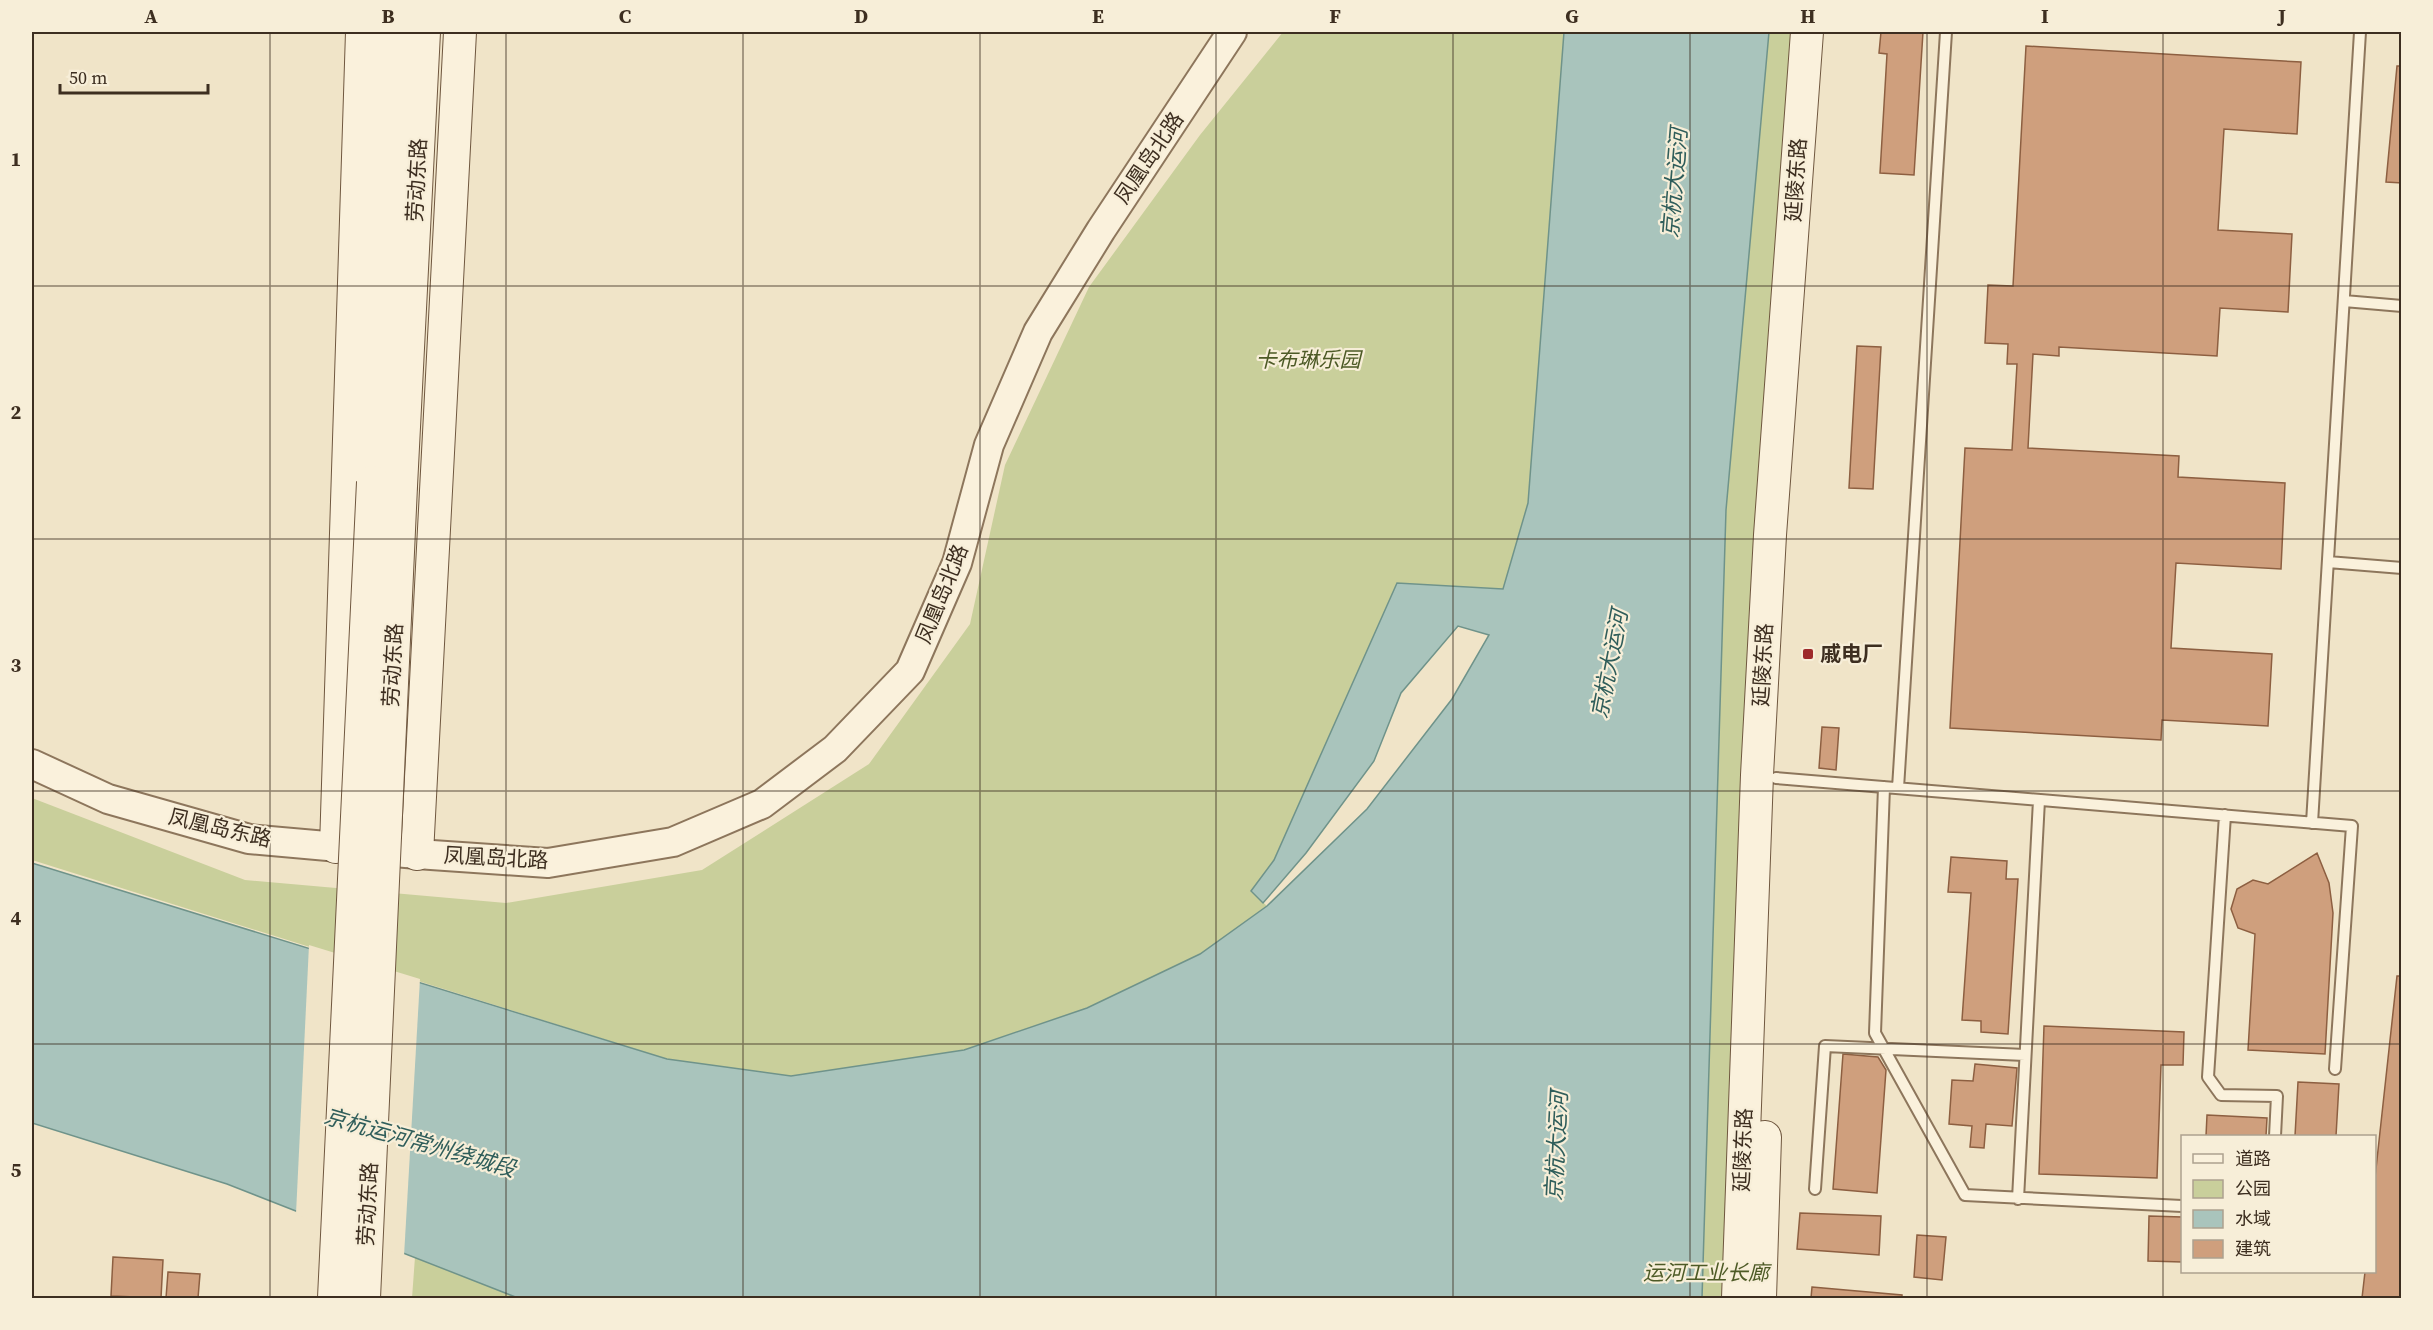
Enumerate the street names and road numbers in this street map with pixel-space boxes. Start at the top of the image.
street label: 凤凰岛北路 [1107,106,1190,209]
street label: 劳动东路 [400,137,433,223]
street label: 延陵东路 [1778,137,1813,223]
street label: 凤凰岛北路 [908,540,975,648]
street label: 劳动东路 [376,622,409,708]
street label: 延陵东路 [1746,622,1779,708]
street label: 凤凰岛东路 [166,802,275,853]
street label: 凤凰岛北路 [443,840,549,875]
street label: 延陵东路 [1727,1108,1758,1192]
street label: 劳动东路 [351,1161,384,1247]

